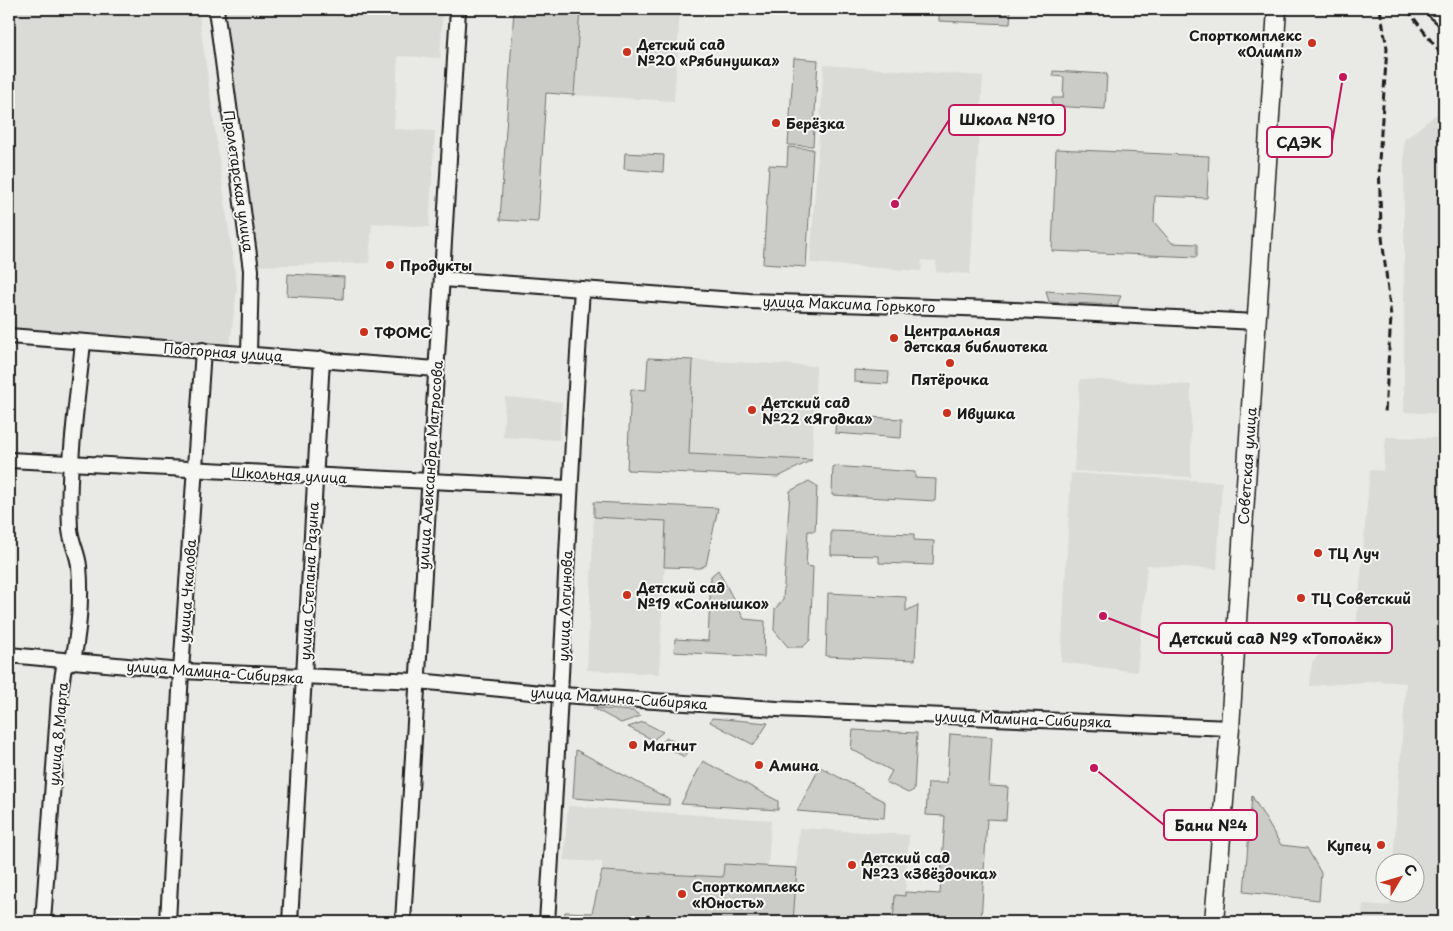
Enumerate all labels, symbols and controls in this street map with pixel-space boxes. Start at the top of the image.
place label: Спорткомплекс «Олимп» [1189,25,1303,62]
place label: Детский сад №20 «Рябинушка» [636,34,780,71]
marker: Спорткомплекс «Олимп» [1306,37,1318,49]
marker: Детский сад №20 «Рябинушка» [621,46,633,58]
callout: Школа №10 [949,105,1065,135]
text: Школа №10 [959,107,1055,130]
street label: Пролетарская улица [219,109,259,253]
place label: Берёзка [786,113,846,134]
marker: Берёзка [770,117,782,129]
callout: СДЭК [1267,127,1332,157]
text: СДЭК [1276,130,1322,153]
place label: Продукты [400,255,472,276]
marker: Продукты [384,259,396,271]
street label: улица Максима Горького [762,290,936,318]
place label: Центральная детская библиотека [904,320,1048,357]
place label: ТФОМС [374,322,431,343]
marker: ТФОМС [358,326,370,338]
marker: Центральная детская библиотека [888,332,900,344]
street label: Подгорная улица [163,337,284,367]
marker: Пятёрочка [944,357,956,369]
street label: улица Александра Матросова [412,359,448,570]
place label: Пятёрочка [911,369,989,390]
place label: Детский сад №22 «Ягодка» [761,392,873,429]
place label: Ивушка [957,403,1016,424]
marker: Детский сад №22 «Ягодка» [746,404,758,416]
street label: Советская улица [1232,406,1262,525]
marker: Ивушка [941,407,953,419]
street label: Школьная улица [230,461,348,489]
street label: улица Степана Разина [294,501,324,661]
street label: улица Чкалова [173,538,201,644]
place label: ТЦ Луч [1328,543,1380,564]
marker: ТЦ Луч [1312,547,1324,559]
street label: улица Логинова [553,550,577,662]
place label: Детский сад №19 «Солнышко» [636,577,770,614]
place label: ТЦ Советский [1311,588,1411,609]
marker: Детский сад №19 «Солнышко» [621,589,633,601]
marker: ТЦ Советский [1295,592,1307,604]
callout: Детский сад №9 «Тополёк» [1159,623,1392,653]
text: Детский сад №9 «Тополёк» [1169,626,1382,649]
street label: улица Мамина-Сибиряка [126,655,305,689]
street label: улица 8 Марта [43,681,73,787]
street label: улица Мамина-Сибиряка [530,681,709,715]
street label: улица Мамина-Сибиряка [934,705,1112,733]
place label: Магнит [643,735,697,756]
marker: Магнит [627,739,639,751]
place label: Амина [768,755,820,776]
marker: Амина [753,759,765,771]
callout: Бани №4 [1164,810,1257,840]
text: Бани №4 [1174,813,1248,836]
place label: Купец [1327,835,1371,856]
marker: Купец [1375,839,1387,851]
place label: Детский сад №23 «Звёздочка» [861,847,998,884]
north arrow [1376,854,1426,904]
marker: Детский сад №23 «Звёздочка» [846,859,858,871]
text: С [1399,859,1422,880]
place label: Спорткомплекс «Юность» [692,876,805,913]
marker: Спорткомплекс «Юность» [676,888,688,900]

